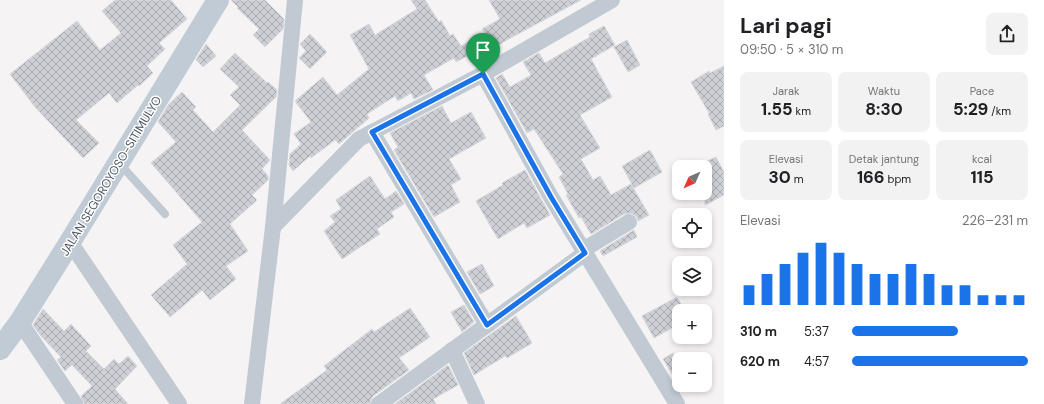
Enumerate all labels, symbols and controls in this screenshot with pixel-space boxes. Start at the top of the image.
text: Lari pagi [740,11,832,40]
button: share [986,13,1028,55]
pin [466,33,500,74]
icon: arrive [472,39,494,61]
text: 09:50 · 5 × 310 m [740,41,843,58]
text: Jarak [772,84,800,98]
text: Waktu [868,84,900,98]
text: Pace [970,84,994,98]
street label: JALAN SEGOROYOSO-SITIMULYO [57,93,165,259]
text: 1.55 [761,98,793,120]
text: 8:30 [865,98,903,120]
text: 5:29 [953,98,988,120]
text: km [793,104,811,118]
text: /km [988,104,1011,118]
text: Elevasi [769,152,803,166]
text: Detak jantung [849,152,919,166]
text: kcal [972,152,992,166]
north arrow [672,160,712,200]
map controls [672,160,712,392]
text: 30 [769,166,791,188]
text: 166 [857,166,885,188]
text: 115 [971,166,993,188]
text: m [791,172,803,186]
text: bpm [885,172,911,186]
button: locate [672,208,712,248]
text: Elevasi [740,212,781,229]
text: 226–231 m [962,212,1028,229]
button: layers [672,256,712,296]
button: + [672,304,712,344]
text: 310 m [740,323,777,340]
text: 5:37 [804,323,829,340]
button: − [672,352,712,392]
text: 620 m [740,353,780,370]
text: 4:57 [804,353,829,370]

